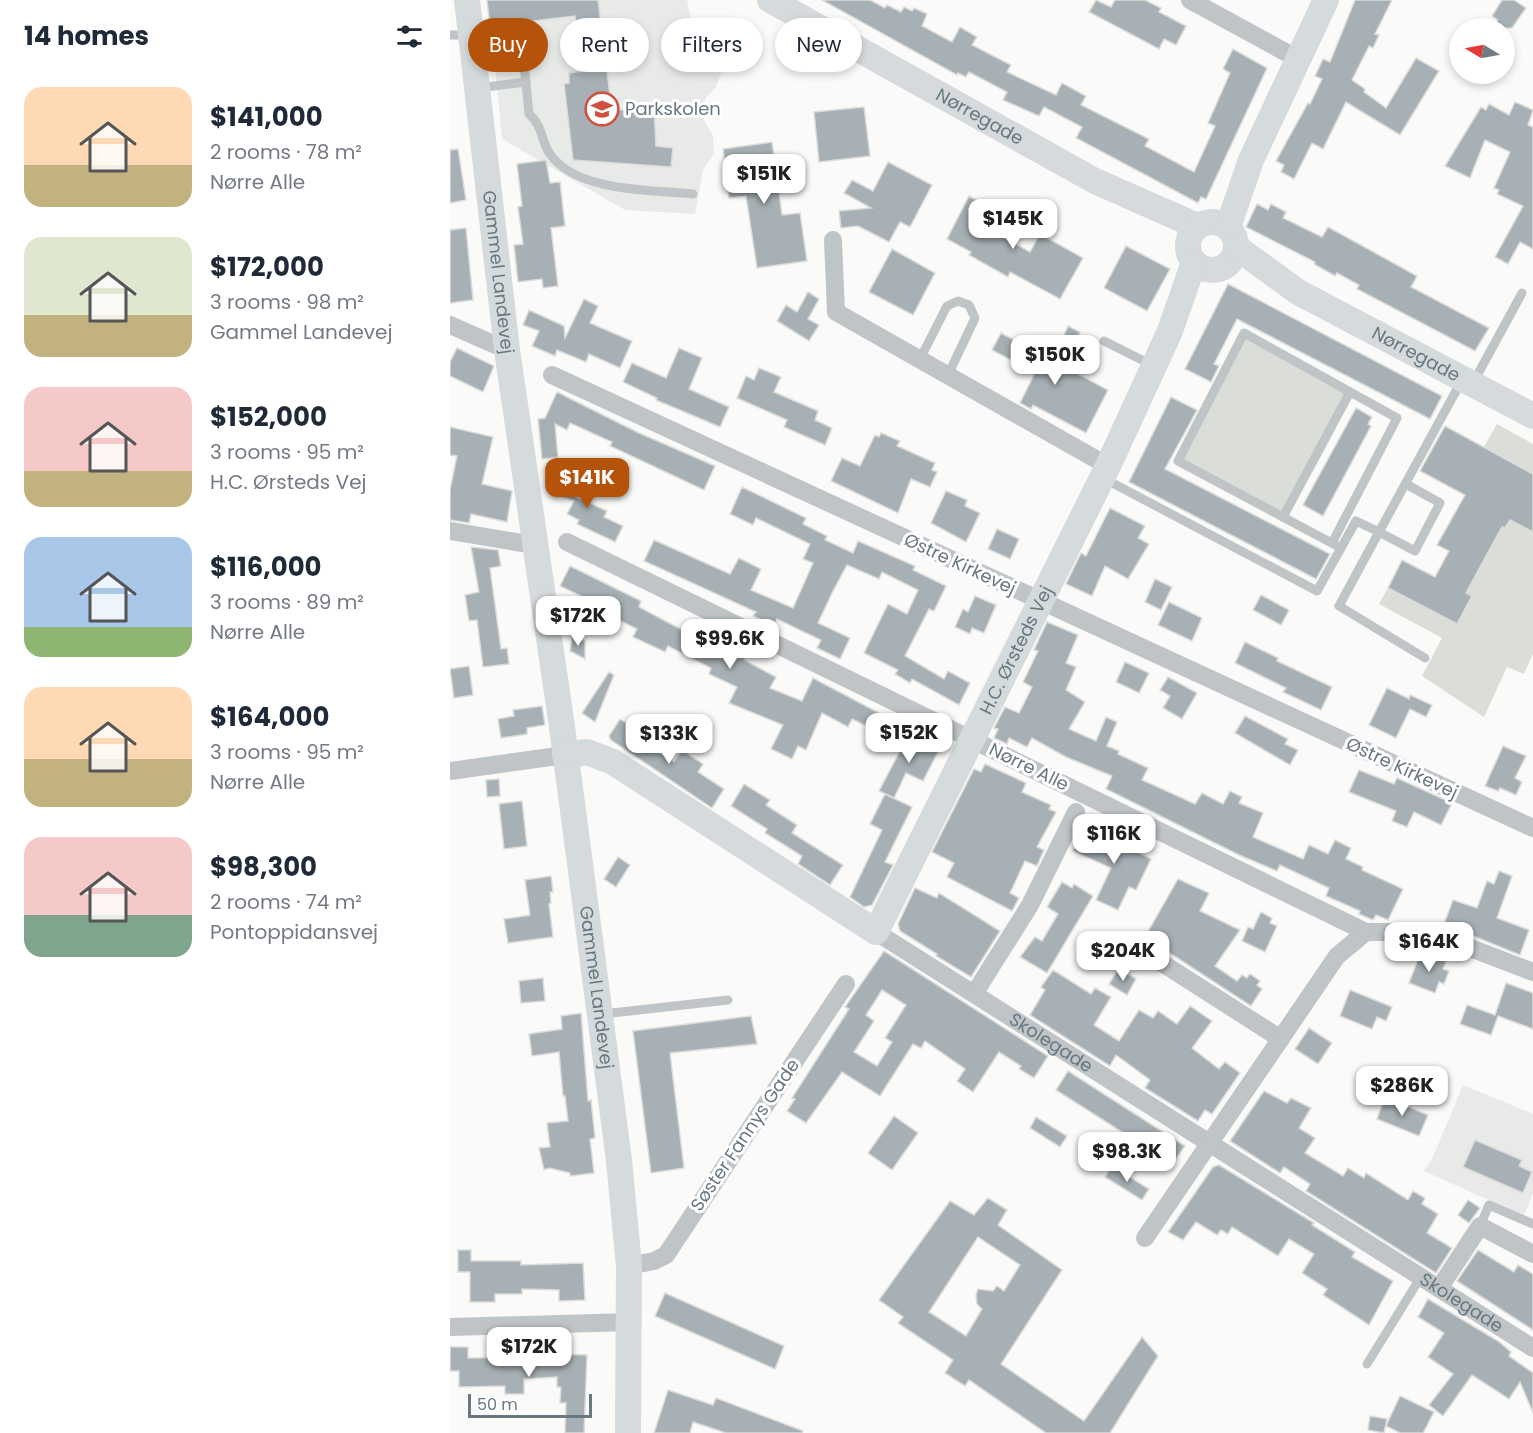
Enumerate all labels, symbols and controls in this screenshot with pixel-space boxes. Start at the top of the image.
text: 14 homes [24,18,149,54]
chip: Buy [468,18,548,72]
chip: Rent [560,18,649,72]
chip: Filters [661,18,763,72]
chip: New [775,18,862,72]
north arrow [1449,18,1515,84]
map controls [1449,18,1515,84]
icon: filters [393,20,426,53]
street label: Nørregade [932,82,1028,151]
school or university icon: Parkskolen [584,91,620,127]
place label: Parkskolen [625,96,721,121]
text: $141,000 [210,99,323,135]
icon: home [72,111,144,183]
text: 2 rooms · 78 m² [210,138,362,166]
pin: $151K [722,154,806,205]
text: $151K [736,159,792,187]
text: Nørre Alle [210,168,305,196]
street label: Gammel Landevej [477,189,520,356]
pin: $145K [971,199,1055,250]
text: $145K [982,204,1044,232]
text: $172,000 [210,249,324,285]
icon: home [72,261,144,333]
text: 3 rooms · 98 m² [210,288,364,316]
text: Gammel Landevej [210,318,392,346]
street label: Nørregade [1368,320,1465,387]
pin: $150K [1013,335,1097,386]
text: $150K [1025,340,1085,368]
text: $152,000 [210,399,327,435]
icon: home [72,411,144,483]
text: 3 rooms · 95 m² [210,438,364,466]
pin: $141K [545,458,629,509]
text: $141K [559,463,615,491]
text: H.C. Ørsteds Vej [210,468,367,496]
street label: Østre Kirkevej [900,527,1020,600]
text: $116,000 [210,549,322,585]
icon: home [72,561,144,633]
street label: H.C. Ørsteds Vej [973,581,1058,719]
text: 3 rooms · 89 m² [210,588,364,616]
pin: $172K [536,596,620,647]
text: $172K [550,601,606,629]
text: Nørre Alle [210,618,305,646]
pin: $99.6K [681,619,779,670]
text: $99.6K [695,624,765,652]
text: $164,000 [210,699,329,735]
icon: home [72,711,144,783]
pin: $152K [867,713,951,764]
pin: $133K [627,714,711,765]
text: $152K [879,718,939,746]
text: $133K [640,719,698,747]
street label: Østre Kirkevej [1342,731,1462,804]
street label: Nørre Alle [985,737,1073,797]
text: 3 rooms · 95 m² [210,738,364,766]
text: Nørre Alle [210,768,305,796]
pin: $116K [1072,814,1156,865]
text: $116K [1087,819,1141,847]
text: $98,300 [210,849,317,885]
icon: home [72,861,144,933]
text: 2 rooms · 74 m² [210,888,362,916]
street label: Gammel Landevej [574,904,620,1070]
text: Pontoppidansvej [210,918,378,946]
pin: $164K [1387,922,1471,973]
text: $164K [1399,927,1459,955]
pin: $204K [1081,931,1165,982]
text: $204K [1090,936,1156,964]
street label: Skolegade [1004,1006,1098,1078]
street label: Søster Fannys Gade [684,1054,805,1216]
pin: $286K [1360,1066,1444,1117]
text: $286K [1370,1071,1434,1099]
pin: $98.3K [1078,1132,1176,1183]
text: $98.3K [1092,1137,1162,1165]
street label: Skolegade [1415,1266,1508,1338]
pin: $172K [487,1327,571,1378]
text: $172K [501,1332,557,1360]
scale bar [468,1391,592,1418]
text: 50 m [477,1393,518,1416]

